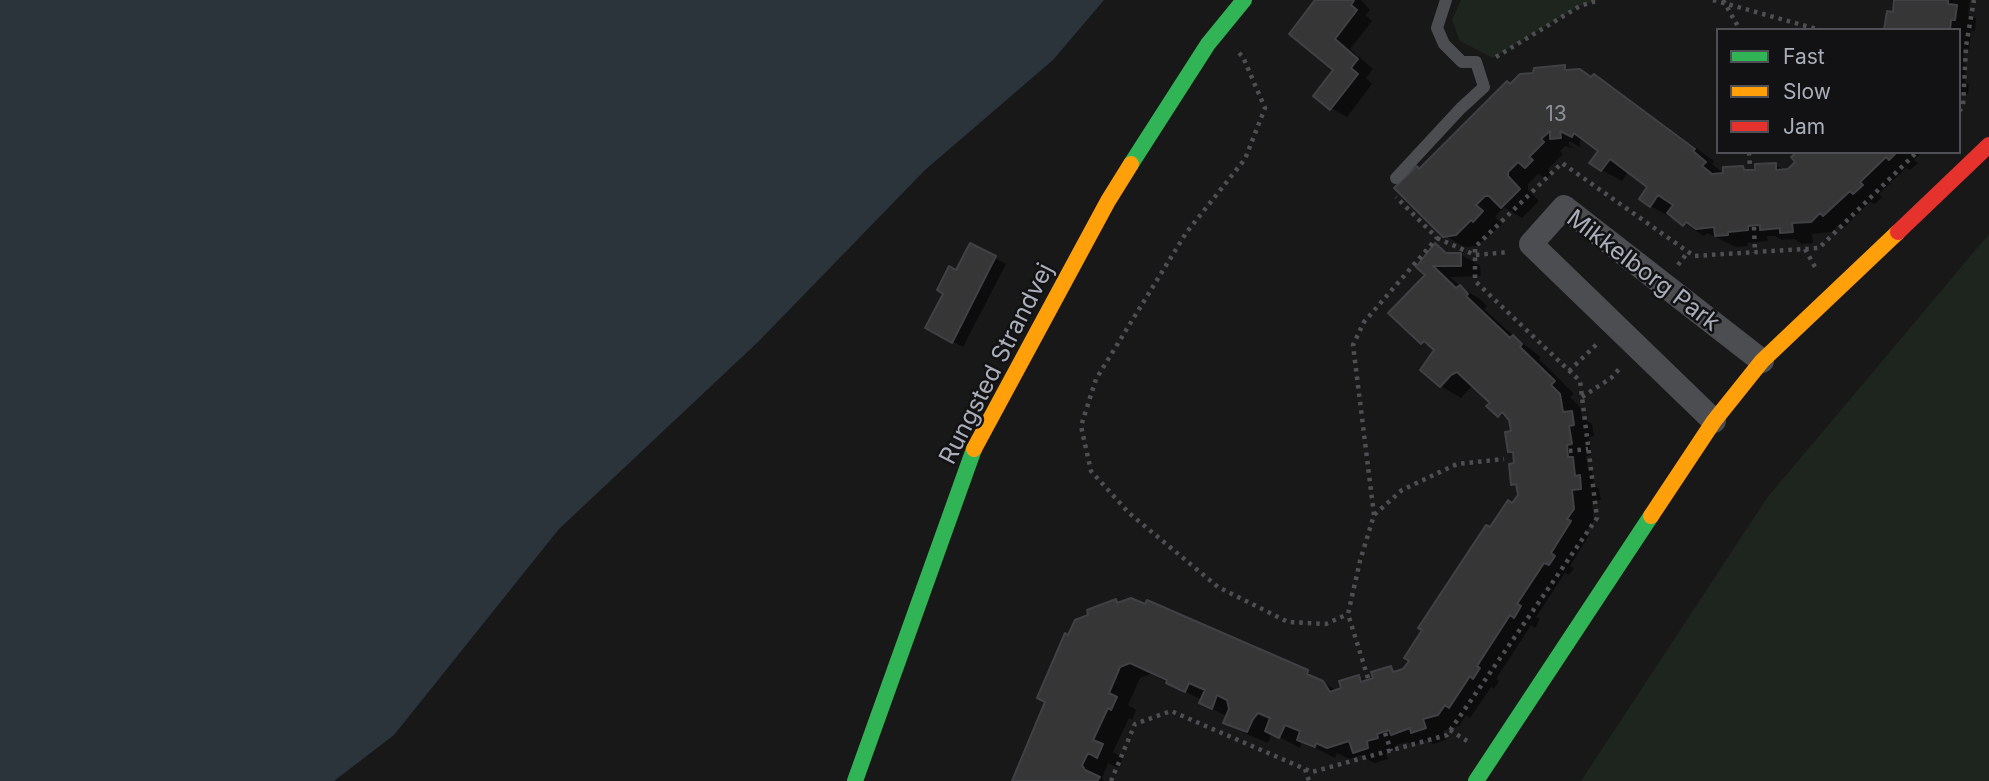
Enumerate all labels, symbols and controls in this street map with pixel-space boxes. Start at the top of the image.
legend [1716,28,1961,154]
text: Fast [1783,44,1825,69]
text: Slow [1783,79,1831,104]
house number: 13 [1545,102,1567,128]
text: Jam [1783,114,1825,139]
street label: Mikkelborg Park [1561,204,1725,338]
street label: Rungsted Strandvej [934,259,1060,469]

